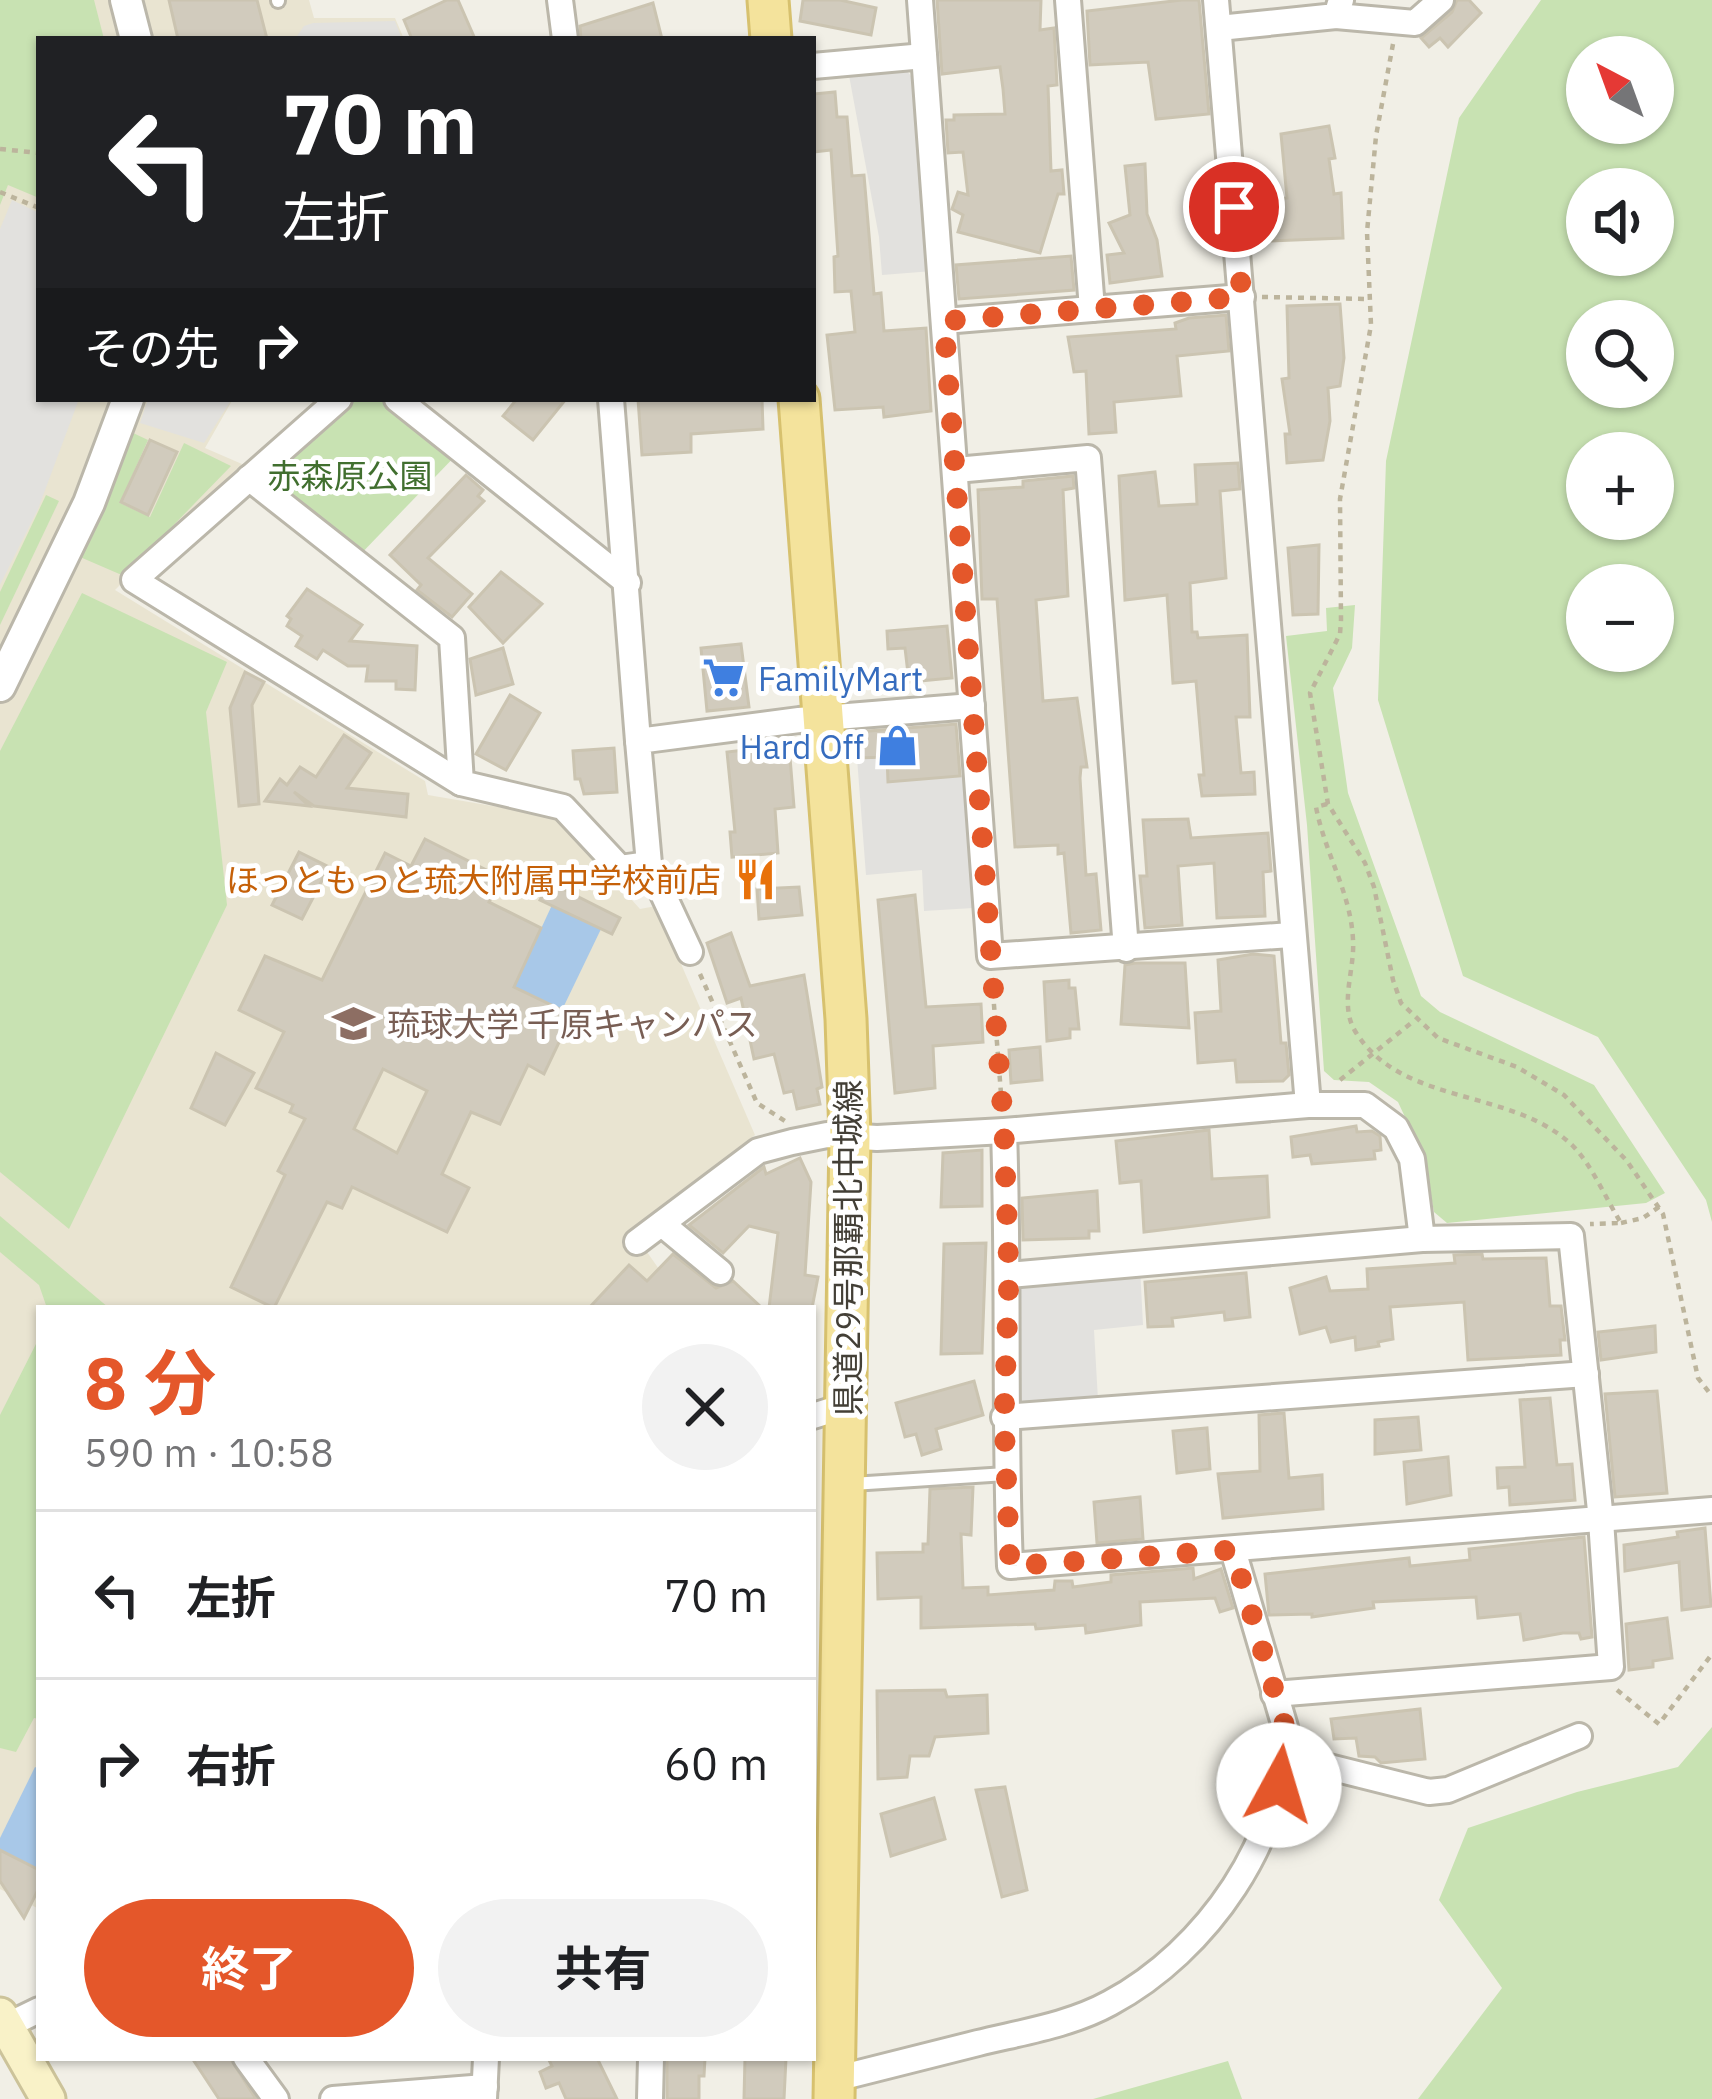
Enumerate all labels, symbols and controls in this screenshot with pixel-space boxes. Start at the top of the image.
north arrow [1566,36,1674,144]
map controls [1566,36,1674,672]
text: 70 m [282,68,478,177]
icon: left [84,84,240,240]
pin [1183,156,1285,258]
button: sound [1566,168,1674,276]
icon: arrive [1201,174,1267,240]
text: 左折 [282,182,390,252]
button: search [1566,300,1674,408]
icon: right [243,312,309,378]
text: その先 [84,319,219,377]
button: + [1566,432,1674,540]
park label: 赤森原公園 [268,454,433,497]
button: − [1566,564,1674,672]
supermarket icon: FamilyMart [701,655,747,701]
place label: FamilyMart [758,657,923,700]
shop icon: Hard Off [875,723,921,769]
place label: Hard Off [739,725,864,768]
restaurant icon: ほっともっと琉大附属中学校前店 [732,856,778,902]
place label: ほっともっと琉大附属中学校前店 [226,858,721,901]
school or university icon: 琉球大学 千原キャンパス [330,1000,376,1046]
place label: 琉球大学 千原キャンパス [387,1002,758,1045]
street label: 県道29号那覇北中城線 [826,1080,869,1416]
text: 8 分 [84,1335,216,1429]
button: close [642,1344,768,1470]
text: 590 m · 10:58 [84,1427,334,1478]
icon: left [84,1562,150,1628]
text: 70 m [664,1566,768,1624]
text: 左折 [186,1568,276,1626]
position arrow [1216,1722,1342,1848]
icon: right [84,1730,150,1796]
text: 60 m [664,1734,768,1792]
text: 右折 [186,1736,276,1794]
button: 終了 [84,1899,414,2037]
button: 共有 [438,1899,768,2037]

